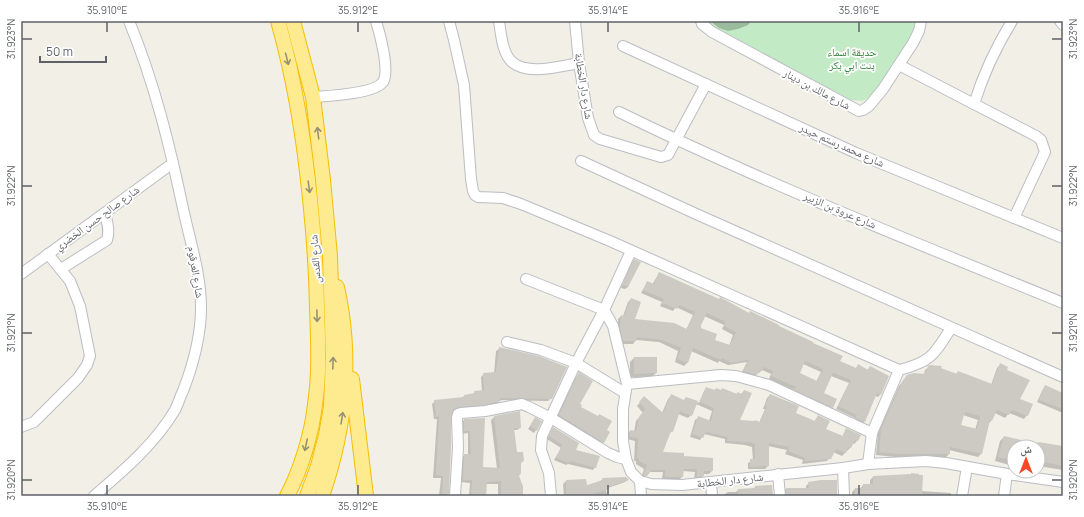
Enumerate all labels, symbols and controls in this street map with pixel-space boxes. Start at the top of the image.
text: 35.910°E [87,3,127,17]
text: 35.912°E [338,3,378,17]
text: 35.914°E [588,3,628,17]
text: 35.916°E [839,3,879,17]
text: 31.923°N [4,19,18,59]
text: 31.923°N [1066,19,1080,59]
scale bar [40,38,106,64]
text: 50 m [46,43,73,60]
park label: حديقة اسماء بنت ابي بكر [827,44,877,74]
one-way arrow [284,52,292,65]
street label: شارع دار الخطابة [572,52,597,120]
street label: شارع مالك بن دينار [780,64,853,112]
street label: شارع محمد رستم حيدر [796,119,887,171]
one-way arrow [314,127,322,140]
text: 31.922°N [4,166,18,206]
text: 31.922°N [1066,166,1080,206]
one-way arrow [305,180,313,193]
street label: شارع صالح حسن الخضري [51,182,143,255]
street label: شارع عروة بن الزبير [801,187,879,232]
street label: شارع القدس [305,234,324,284]
street label: شارع العرقوم [185,245,208,299]
one-way arrow [313,309,321,322]
text: 31.921°N [4,313,18,352]
text: 31.921°N [1066,313,1080,352]
one-way arrow [329,357,336,370]
one-way arrow [338,412,346,425]
one-way arrow [302,439,310,452]
north arrow [1006,439,1046,479]
text: ش [1020,441,1032,457]
text: 31.920°N [4,459,18,500]
text: 31.920°N [1066,459,1080,500]
street label: شارع دار الخطابة [696,469,764,490]
text: 35.910°E [87,499,127,513]
text: 35.912°E [338,499,378,513]
text: 35.914°E [588,499,628,513]
text: 35.916°E [839,499,879,513]

